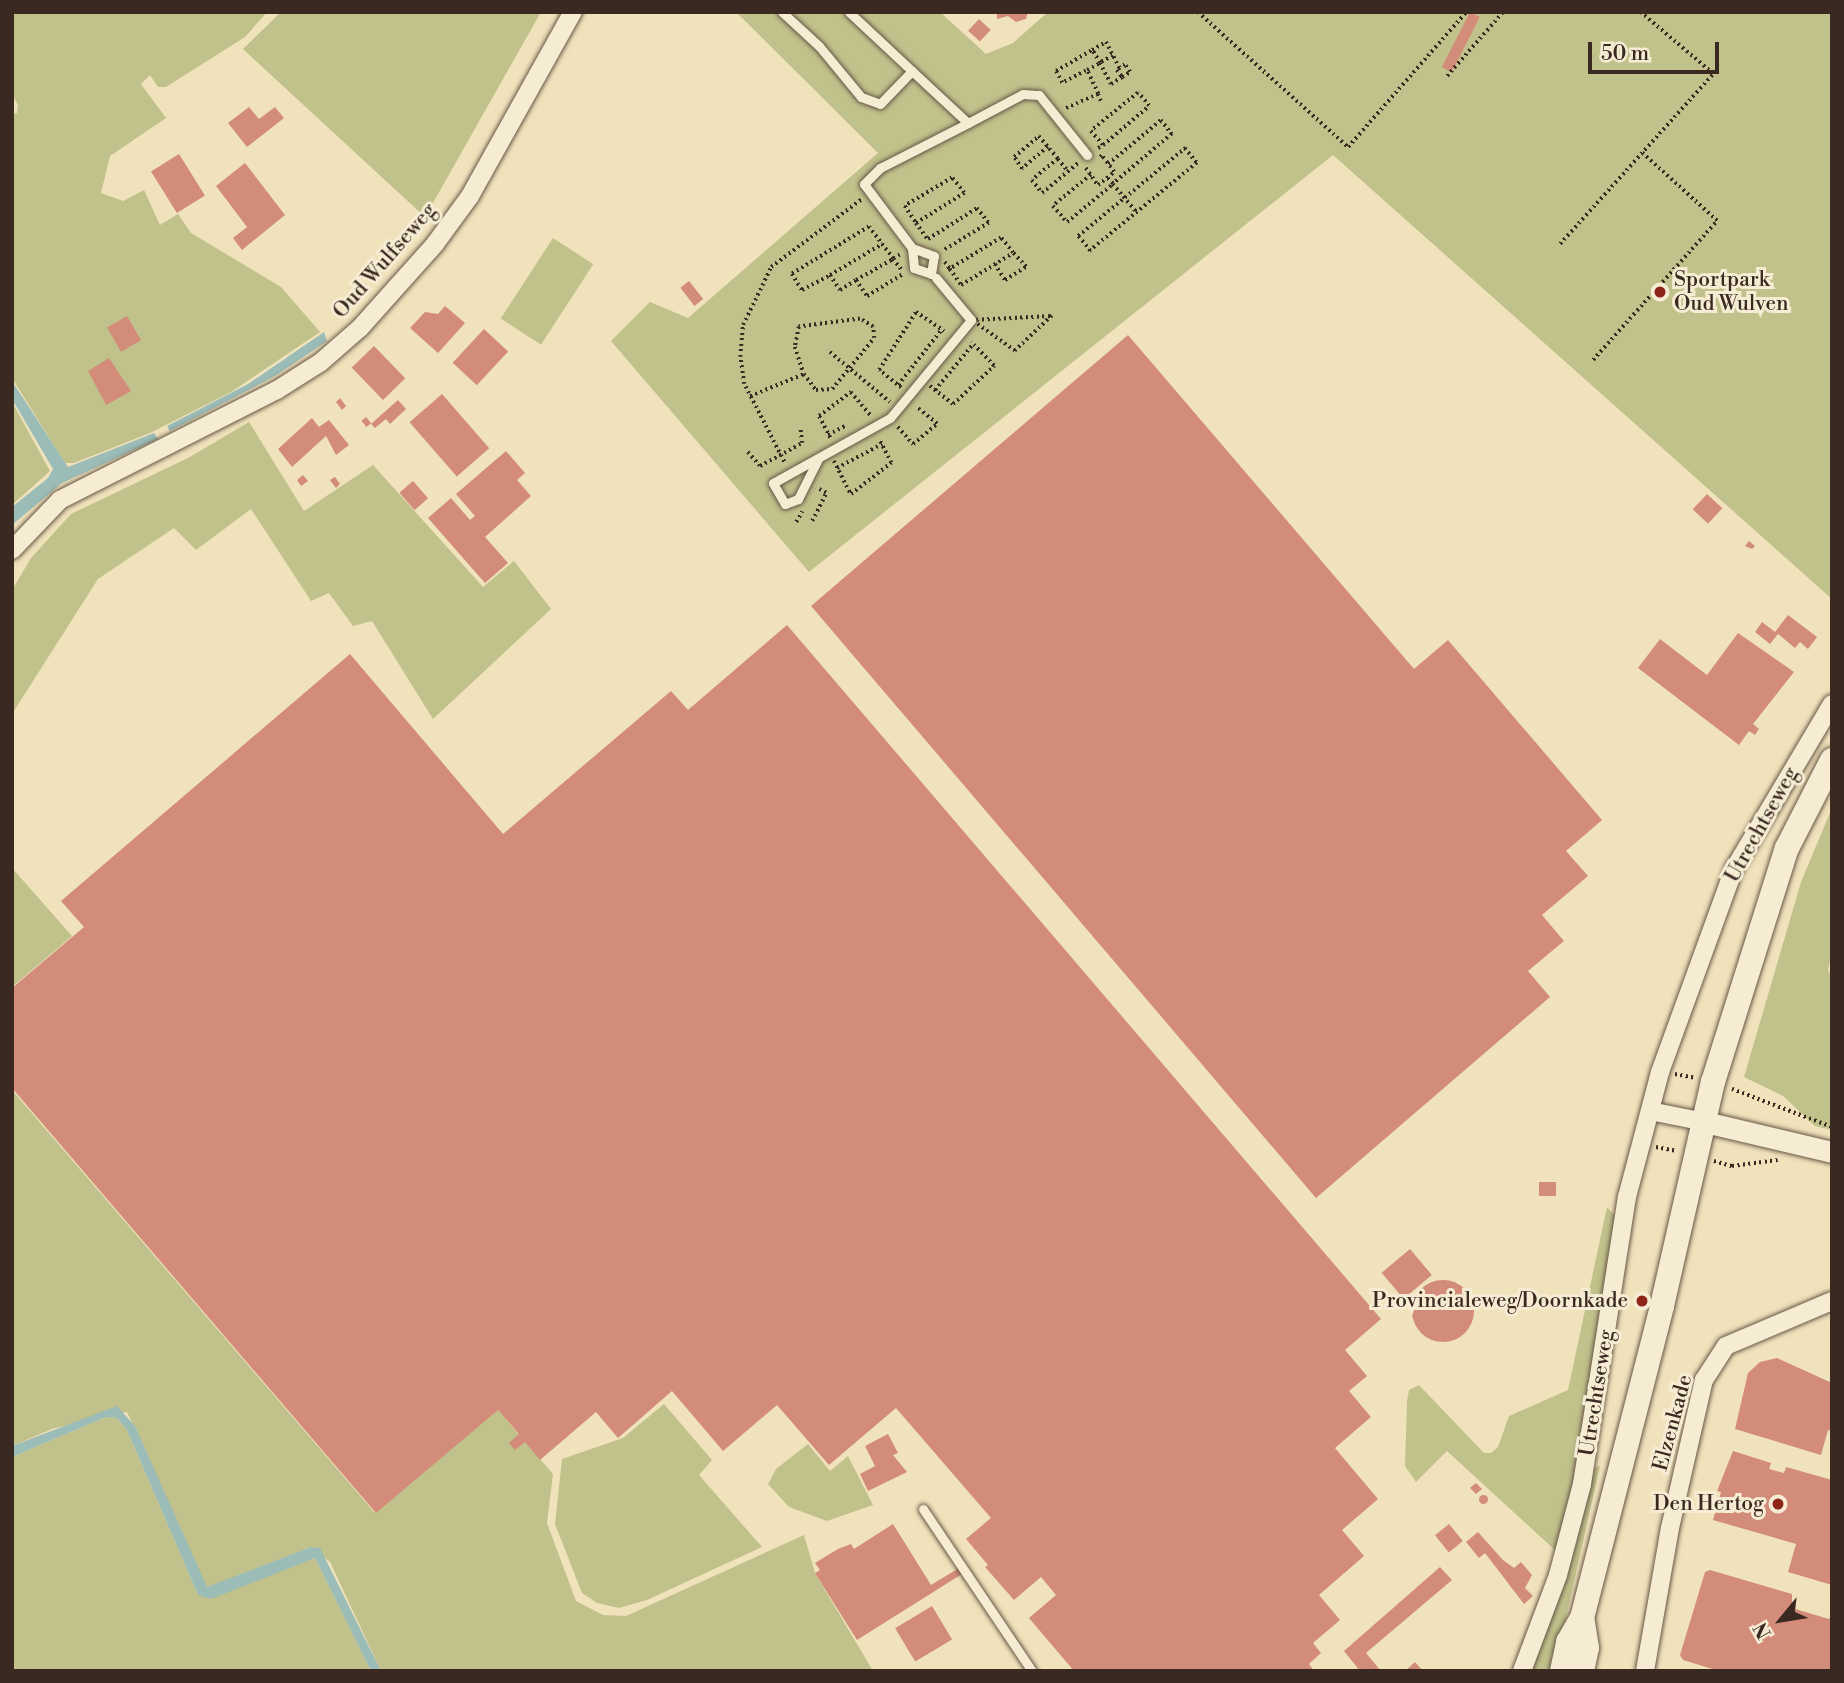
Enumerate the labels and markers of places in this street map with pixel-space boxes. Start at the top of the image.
place label: Sportpark Oud Wulven [1674,267,1789,317]
marker: Sportpark Oud Wulven [1652,284,1668,300]
place label: Provincialeweg/Doornkade [1372,1288,1628,1314]
marker: Provincialeweg/Doornkade [1634,1293,1650,1309]
place label: Den Hertog [1653,1491,1764,1517]
marker: Den Hertog [1770,1496,1786,1512]

